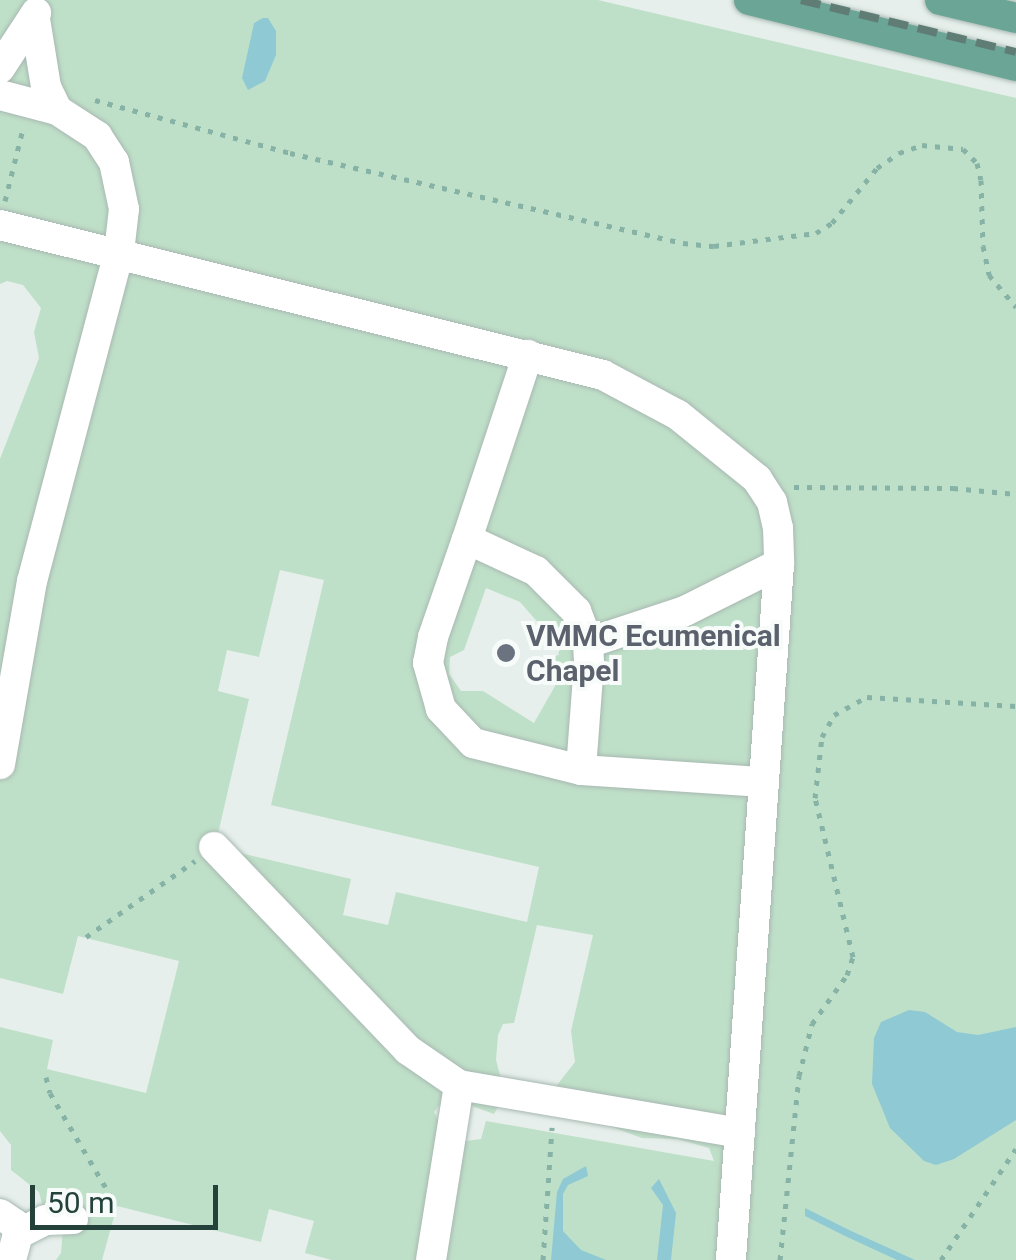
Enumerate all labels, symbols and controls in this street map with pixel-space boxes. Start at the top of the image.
place label: VMMC Ecumenical Chapel [526,618,781,688]
marker: VMMC Ecumenical Chapel [495,642,517,664]
scale bar [35,1165,222,1227]
text: 50 m [47,1185,114,1220]

